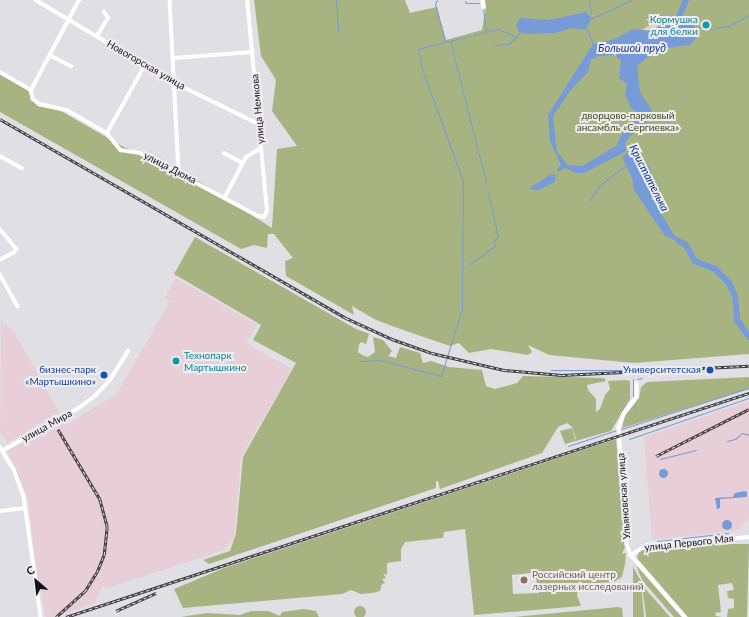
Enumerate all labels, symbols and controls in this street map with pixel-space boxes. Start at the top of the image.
place label: Кормушка для белки [650,13,698,36]
marker: Кормушка для белки [701,20,711,30]
street label: Новогорская улица [105,38,187,92]
water label: Большой пруд [598,41,666,55]
street label: улица Немкова [249,73,267,145]
park label: дворцово-парковый ансамбль «Сергиевка» [577,109,679,132]
water label: Кристателька [627,142,671,214]
street label: улица Дюма [142,150,198,186]
place label: Технопарк Мартышкино [184,349,246,372]
marker: Технопарк Мартышкино [171,356,181,366]
place label: бизнес-парк «Мартышкино» [25,363,96,386]
place label: Университетская [623,364,701,376]
marker: Университетская [704,364,716,376]
marker: бизнес-парк «Мартышкино» [99,370,109,380]
street label: улица Мира [20,407,74,445]
street label: Ульяновская улица [615,452,633,540]
street label: улица Первого Мая [644,532,734,554]
north arrow [16,561,56,601]
text: С [24,563,36,577]
place label: Российский центр лазерных исследований [532,568,644,592]
marker: Российский центр лазерных исследований [519,575,529,585]

